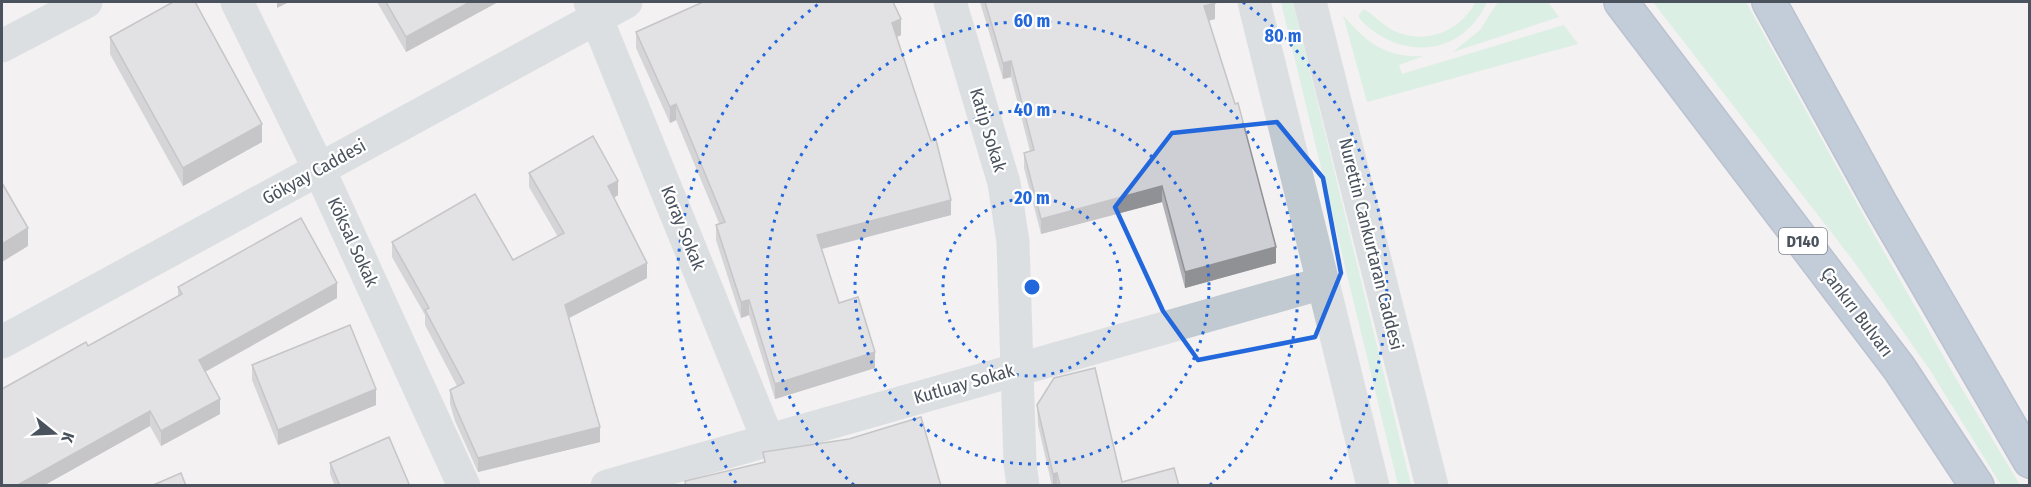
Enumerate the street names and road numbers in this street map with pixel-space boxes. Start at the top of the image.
street label: Katip Sokak [965,86,1011,175]
street label: Gökyay Caddesi [258,135,370,209]
street label: Nurettin Cankurtaran Caddesi [1334,136,1408,352]
street label: Koray Sokak [656,183,710,274]
street label: Köksal Sokak [323,194,383,291]
road number: D140 [1779,228,1827,254]
street label: Çankırı Bulvarı [1816,263,1898,361]
street label: Kutluay Sokak [911,359,1017,409]

